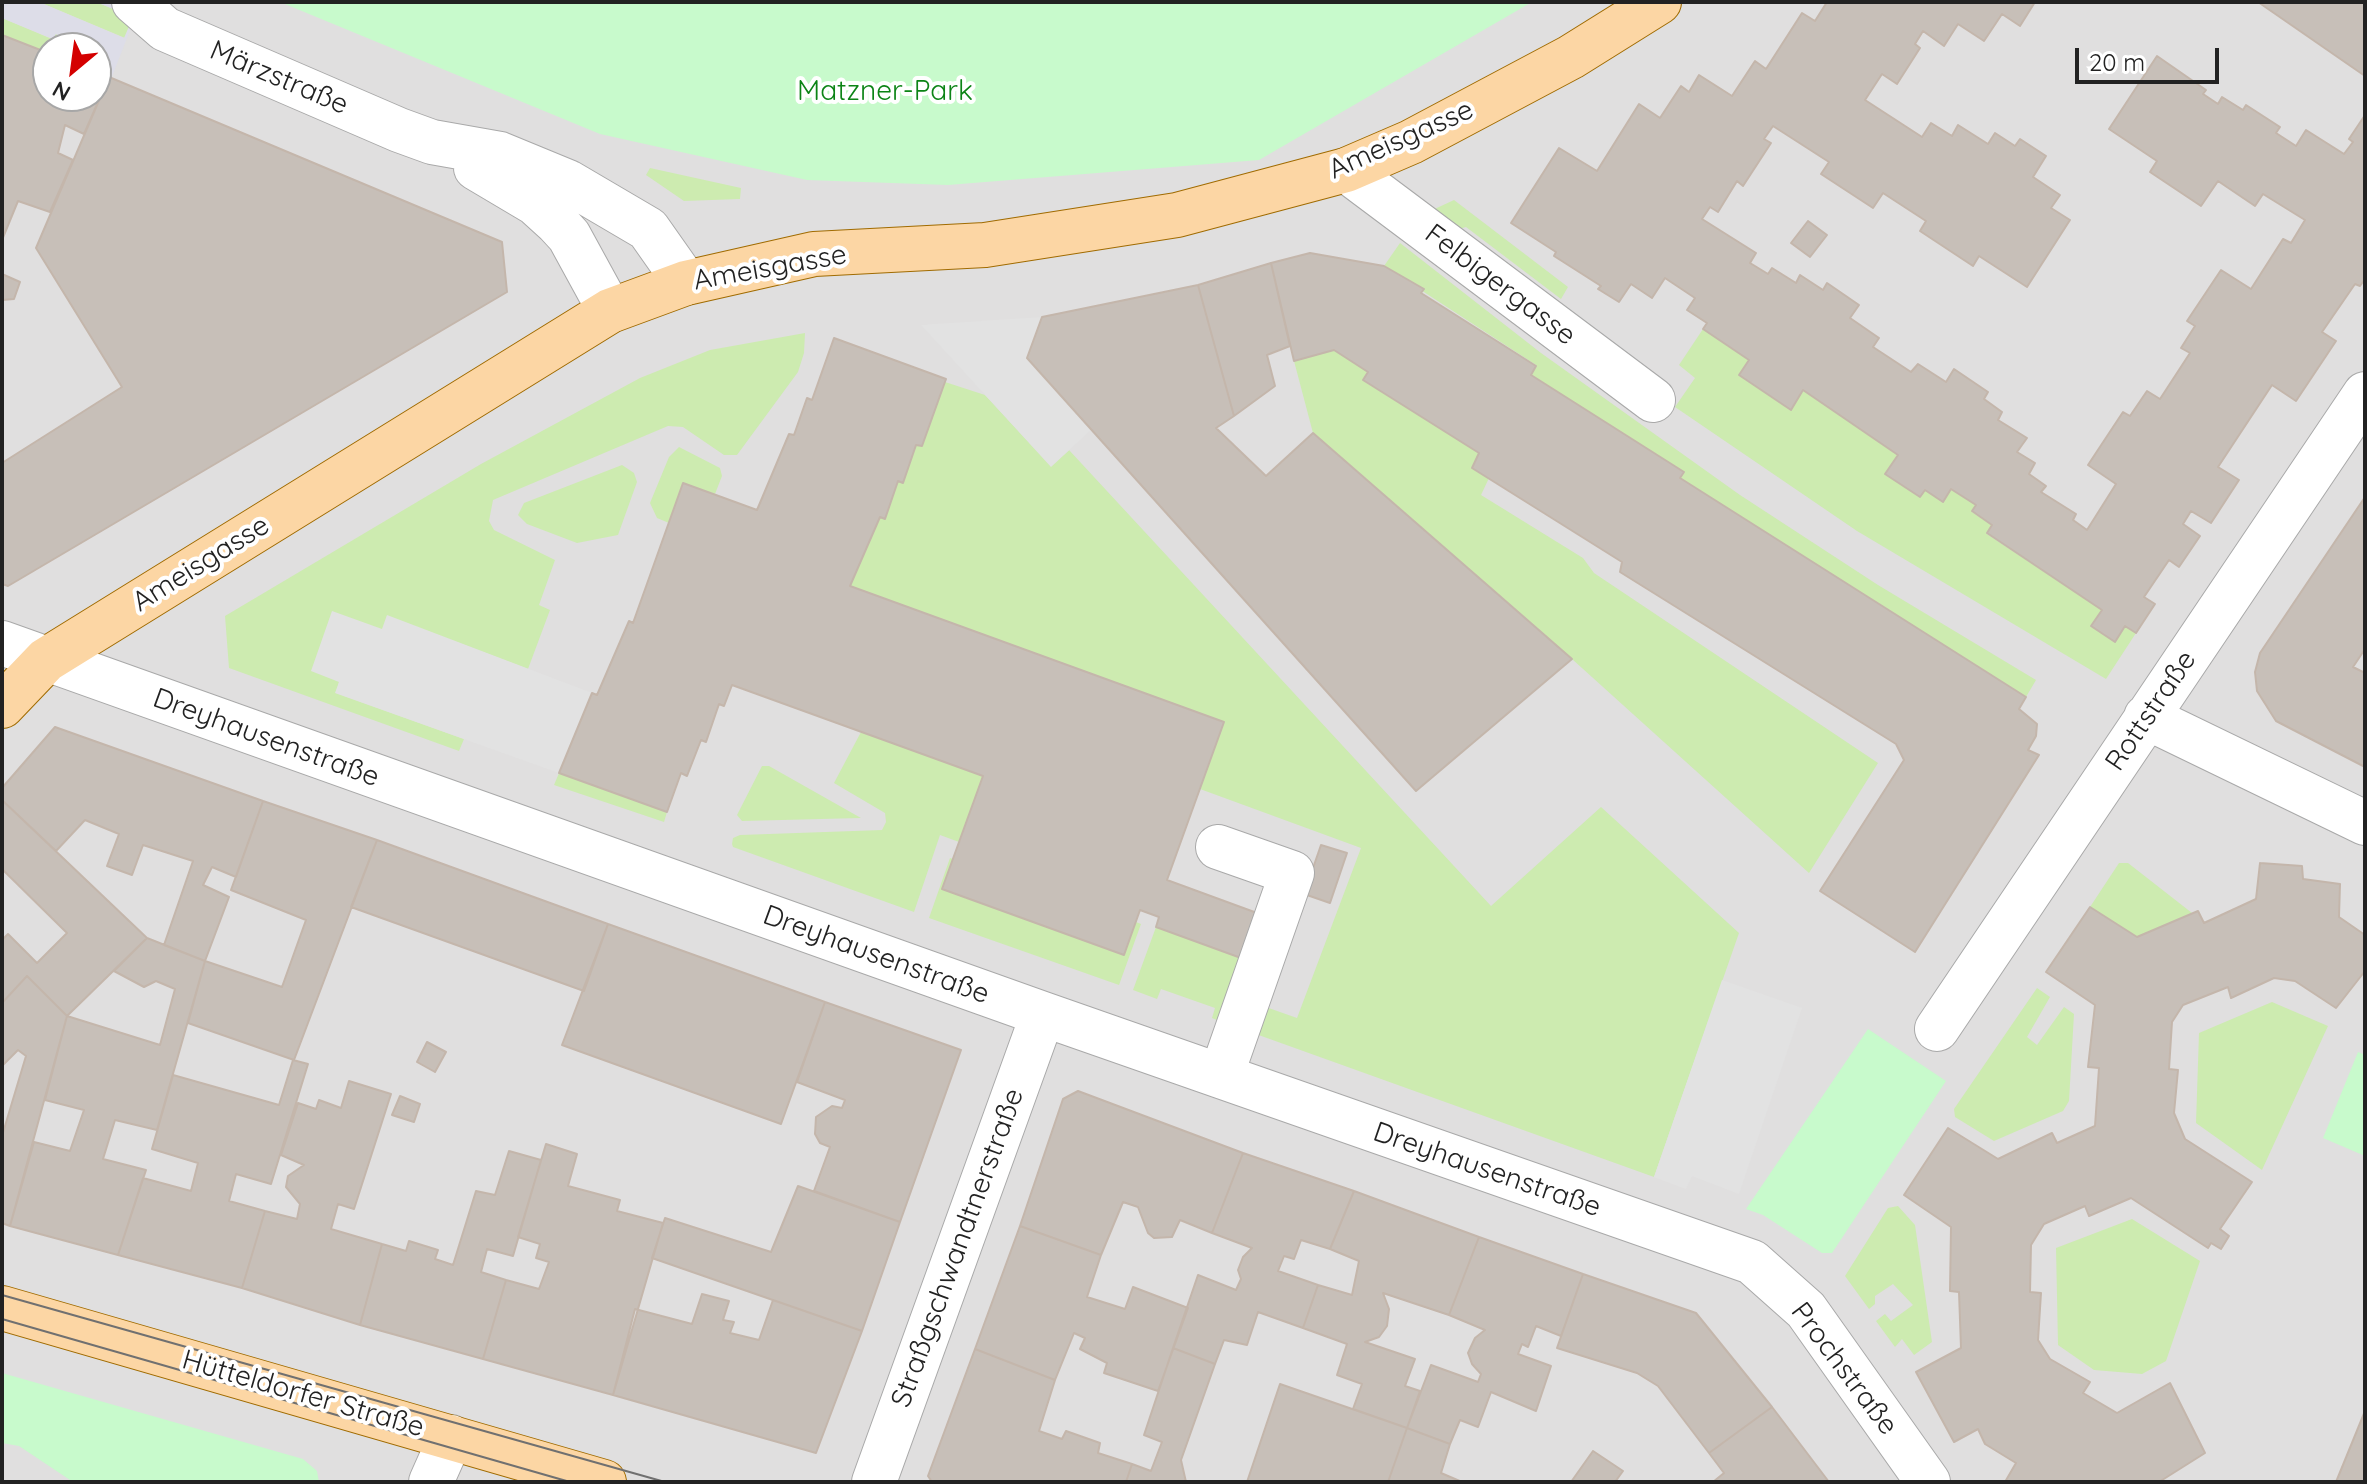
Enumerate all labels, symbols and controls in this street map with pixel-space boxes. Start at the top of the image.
north arrow [32,32,112,112]
scale bar [2079,32,2223,82]
street label: Märzstraße [205,34,353,122]
text: 20 m [2089,47,2145,77]
text: N [47,75,75,107]
park label: Matzner-Park [797,75,973,109]
street label: Ameisgasse [1323,93,1479,187]
street label: Felbigergasse [1418,217,1582,353]
street label: Ameisgasse [691,238,849,298]
street label: Ameisgasse [126,509,276,619]
street label: Rottstraße [2099,644,2203,778]
street label: Dreyhausenstraße [148,681,384,795]
street label: Dreyhausenstraße [758,898,994,1012]
street label: Straßgschwandtnerstraße [885,1084,1031,1412]
street label: Dreyhausenstraße [1369,1115,1605,1225]
street label: Prochstraße [1783,1296,1905,1442]
street label: Hütteldorfer Straße [178,1343,428,1445]

